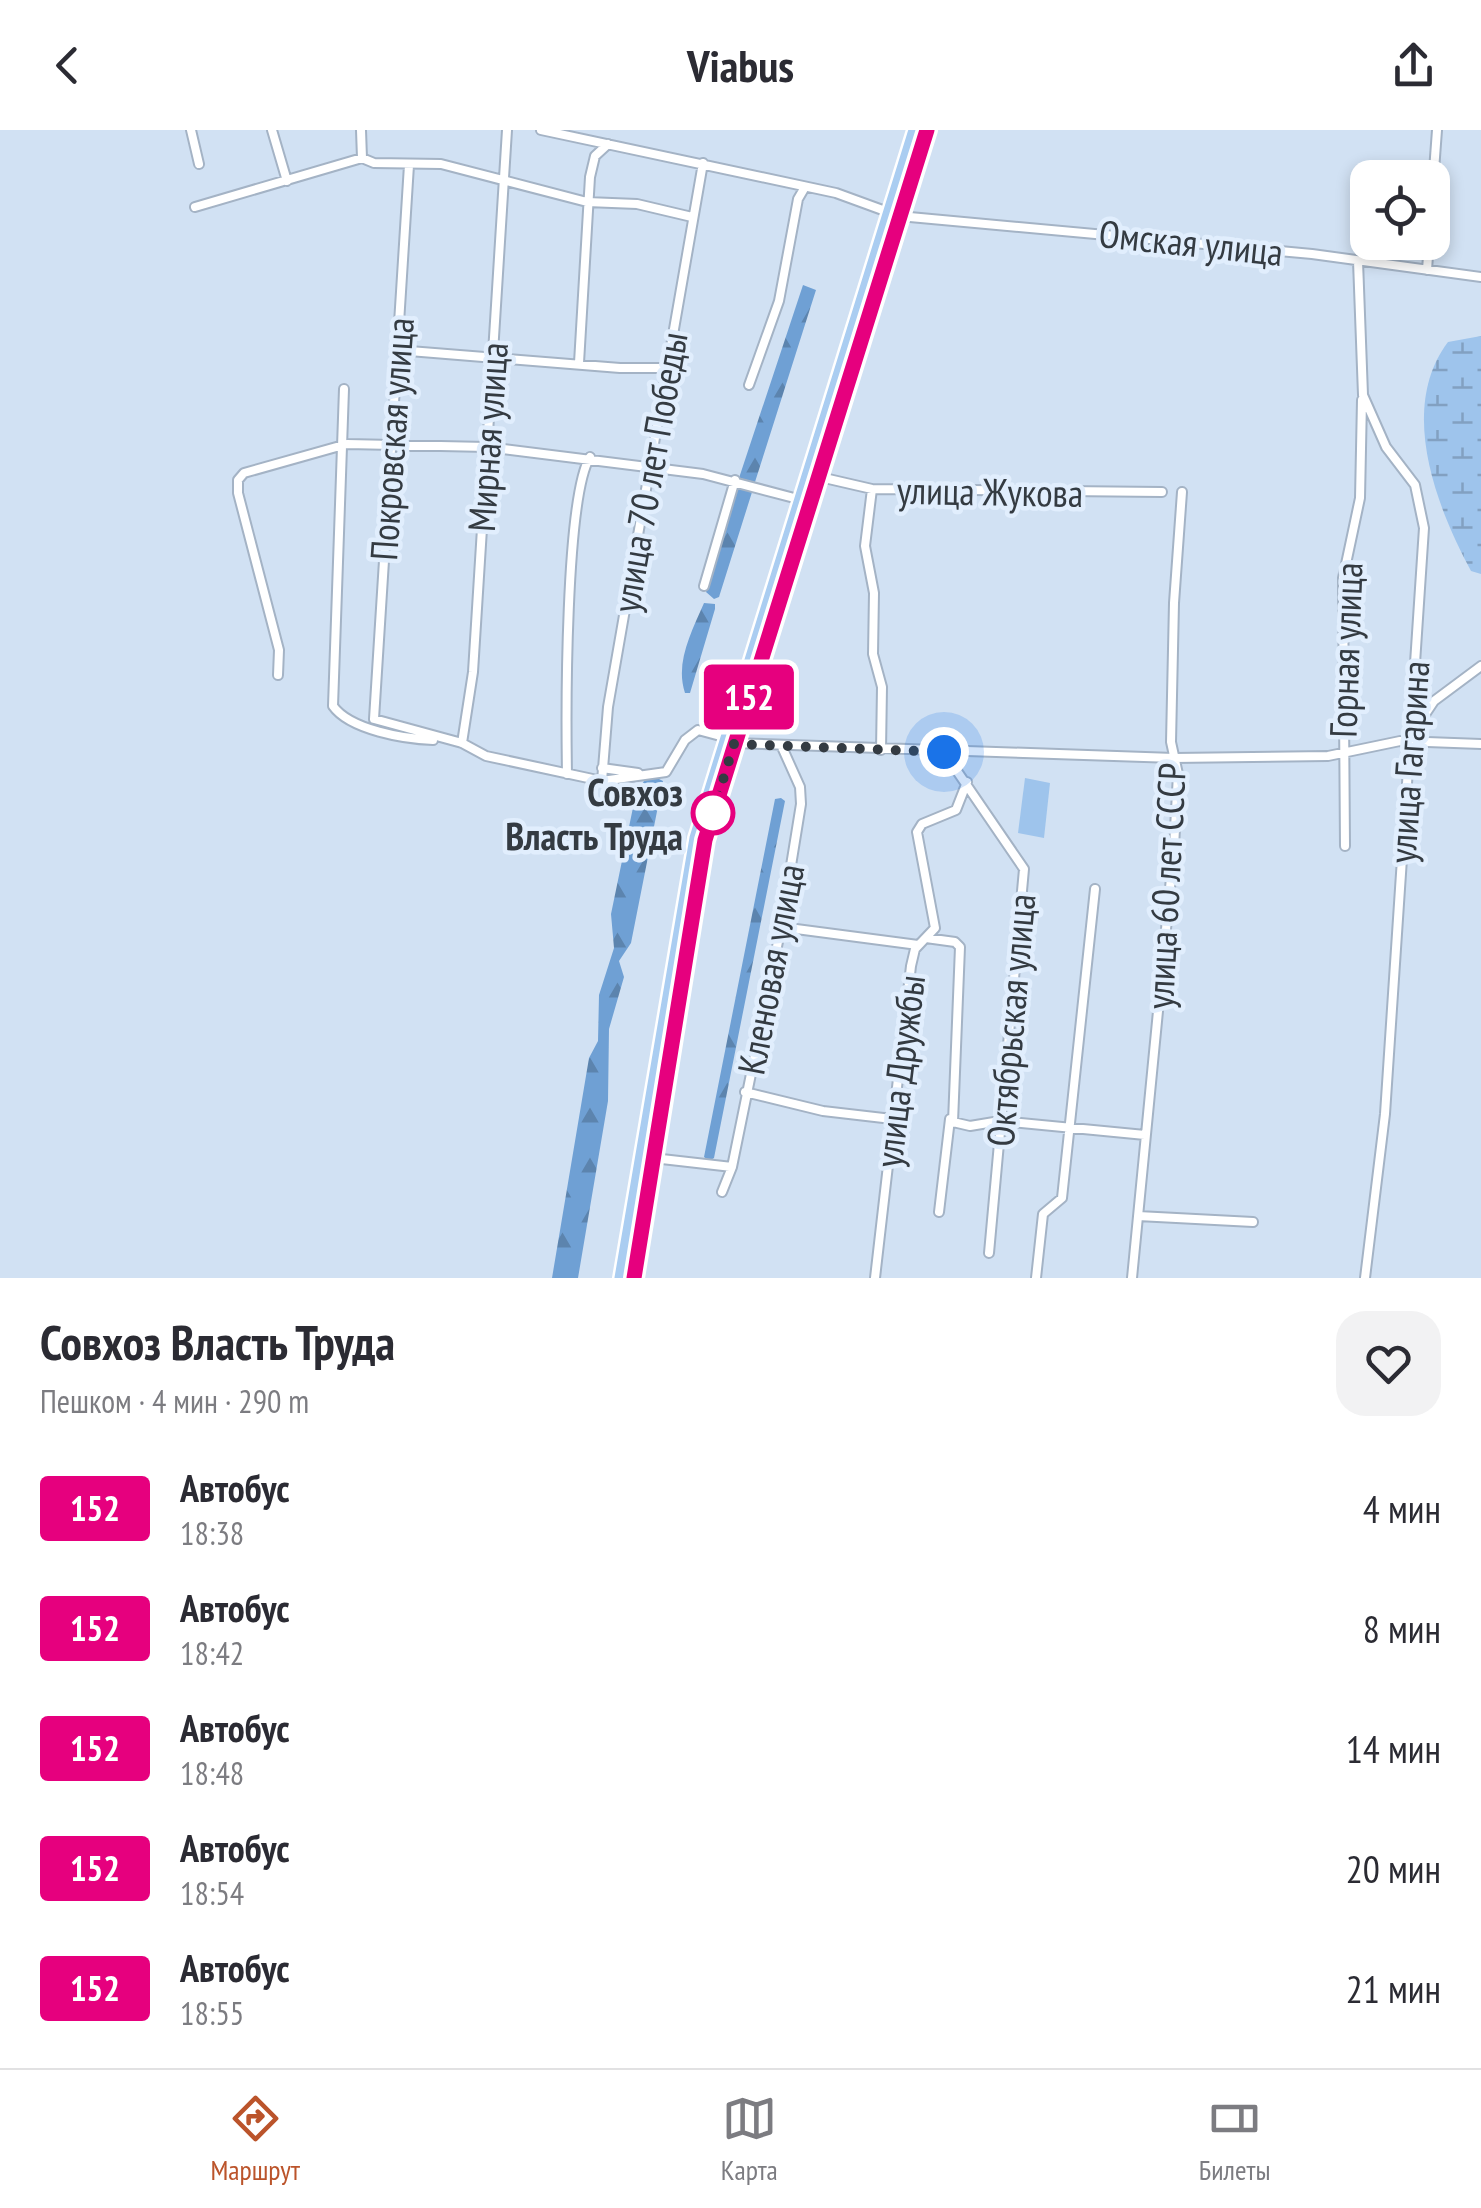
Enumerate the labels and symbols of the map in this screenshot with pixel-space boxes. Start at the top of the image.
street label: Омская улица [1097,208,1285,276]
street label: Покровская улица [358,316,424,562]
street label: улица 70 лет Победы [600,328,698,616]
street label: Мирная улица [456,341,518,533]
street label: улица Жукова [896,465,1084,517]
street label: Горная улица [1317,562,1373,738]
street label: улица Гагарина [1376,659,1440,865]
line badge: 152 [692,664,806,730]
your location [919,727,969,777]
street label: улица 60 лет СССР [1134,762,1196,1010]
place label: Совхоз Власть Труда [505,767,683,860]
marker: Совхоз Власть Труда [692,792,734,834]
street label: Кленовая улица [726,860,814,1078]
street label: Октябрьская улица [975,892,1045,1148]
street label: улица Дружбы [863,972,935,1170]

